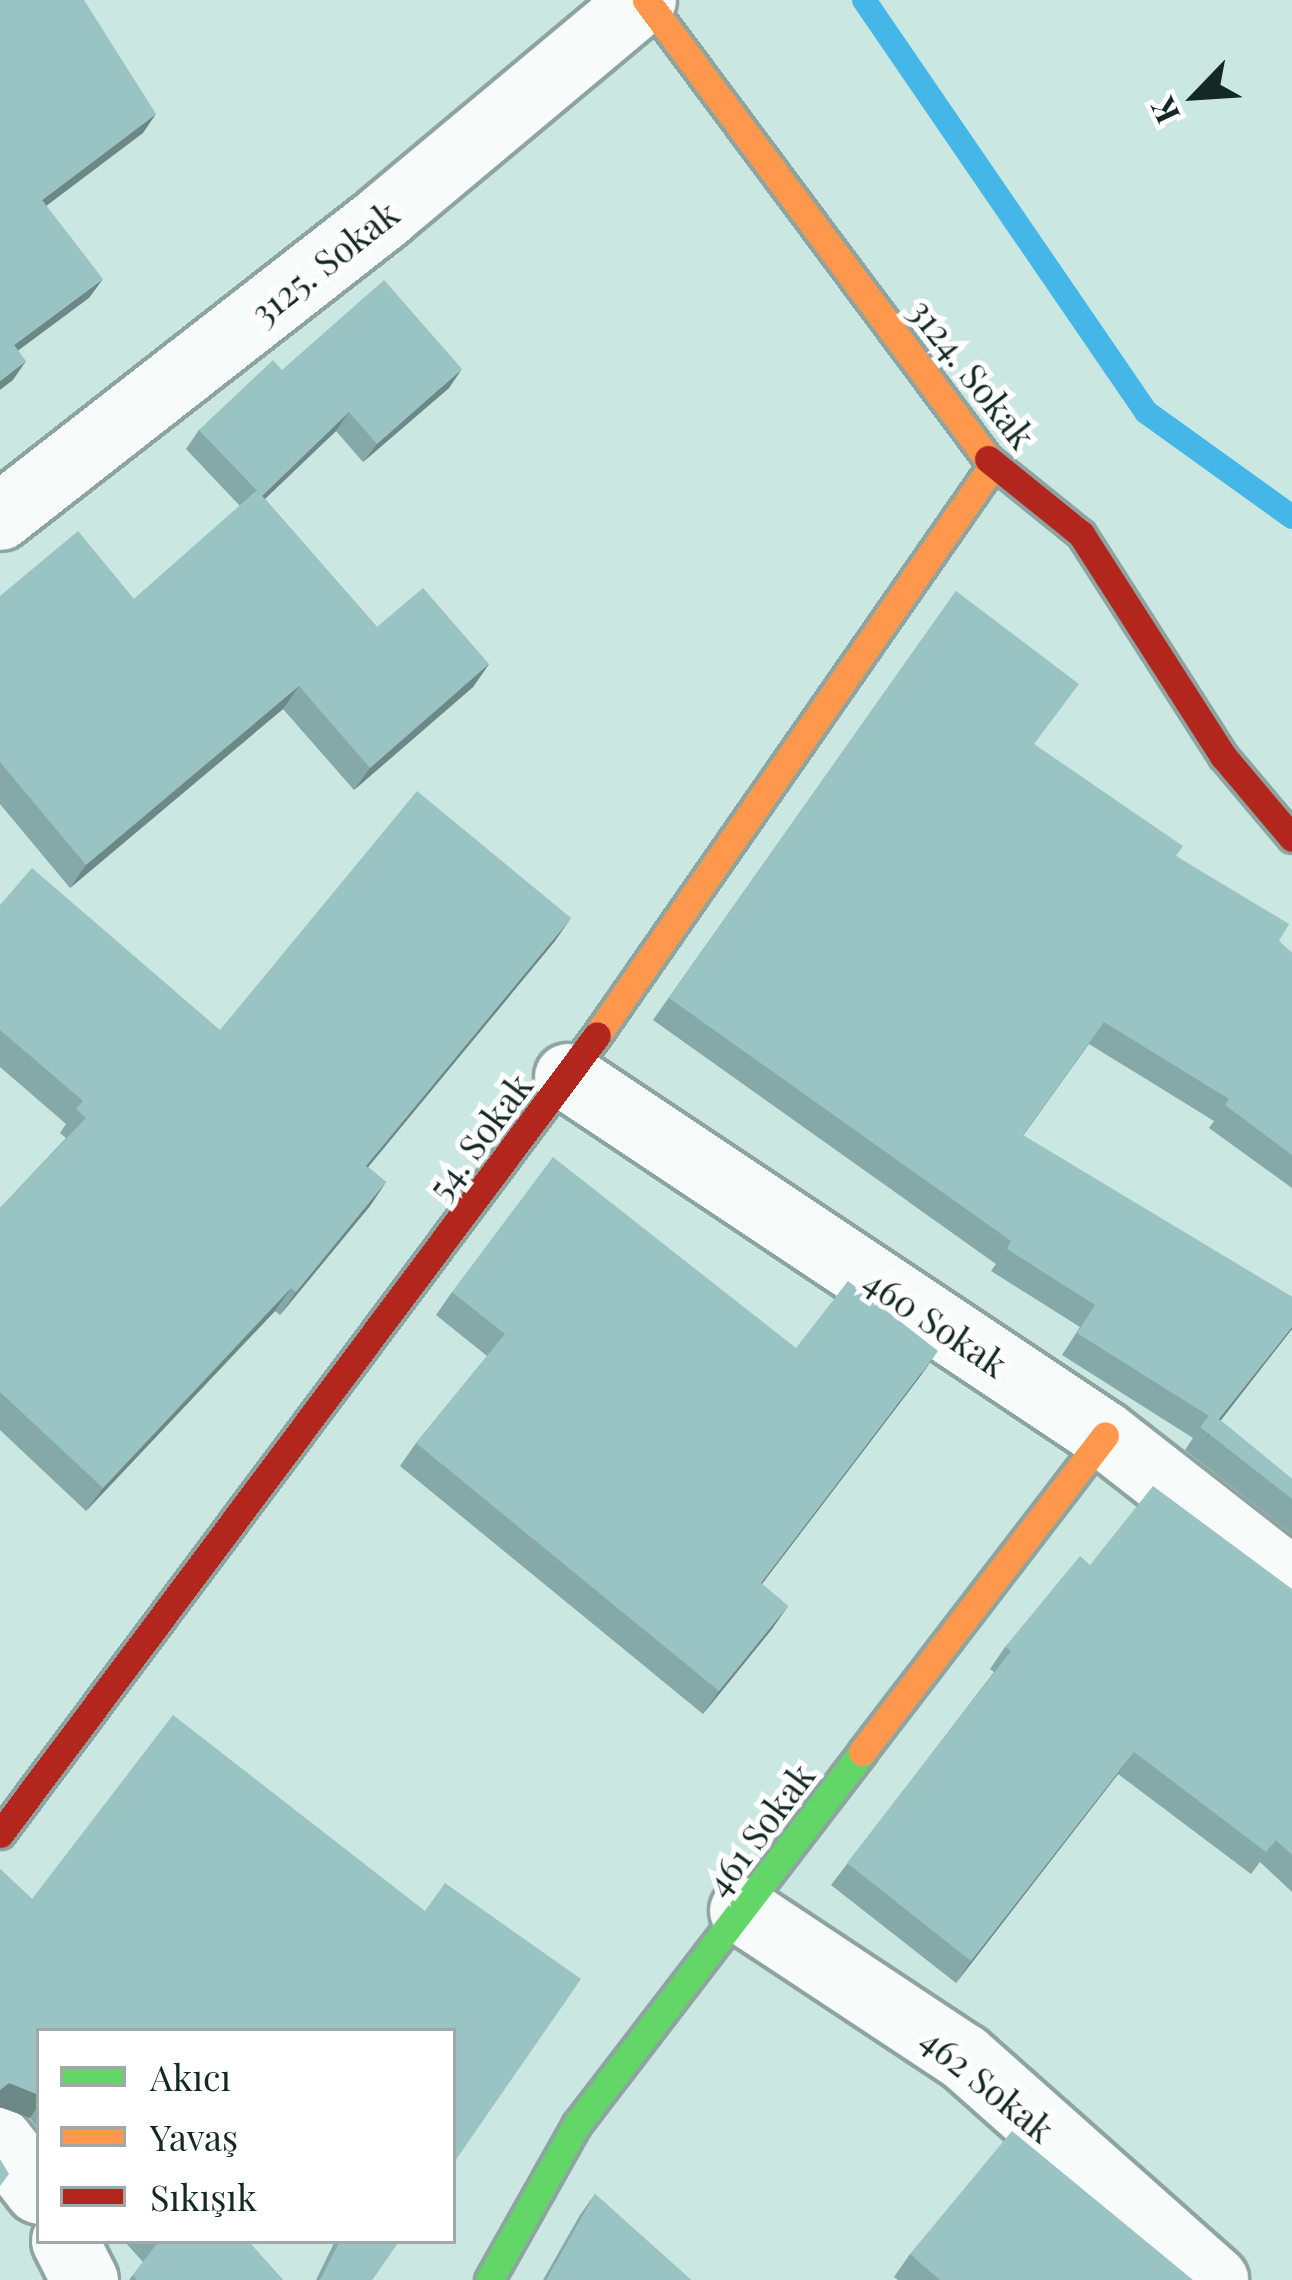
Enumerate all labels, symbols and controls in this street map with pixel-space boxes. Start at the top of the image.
north arrow [1136,36,1256,156]
text: K [1138,91,1188,131]
street label: 3125. Sokak [241,191,407,333]
street label: 3124. Sokak [901,289,1045,457]
street label: 54. Sokak [418,1064,540,1208]
street label: 460 Sokak [856,1259,1016,1385]
street label: 461 Sokak [695,1754,823,1904]
street label: 462 Sokak [913,2017,1063,2151]
legend [36,2028,456,2244]
text: Akıcı [150,2052,231,2100]
text: Yavaş [150,2112,238,2160]
text: Sıkışık [150,2172,257,2220]

